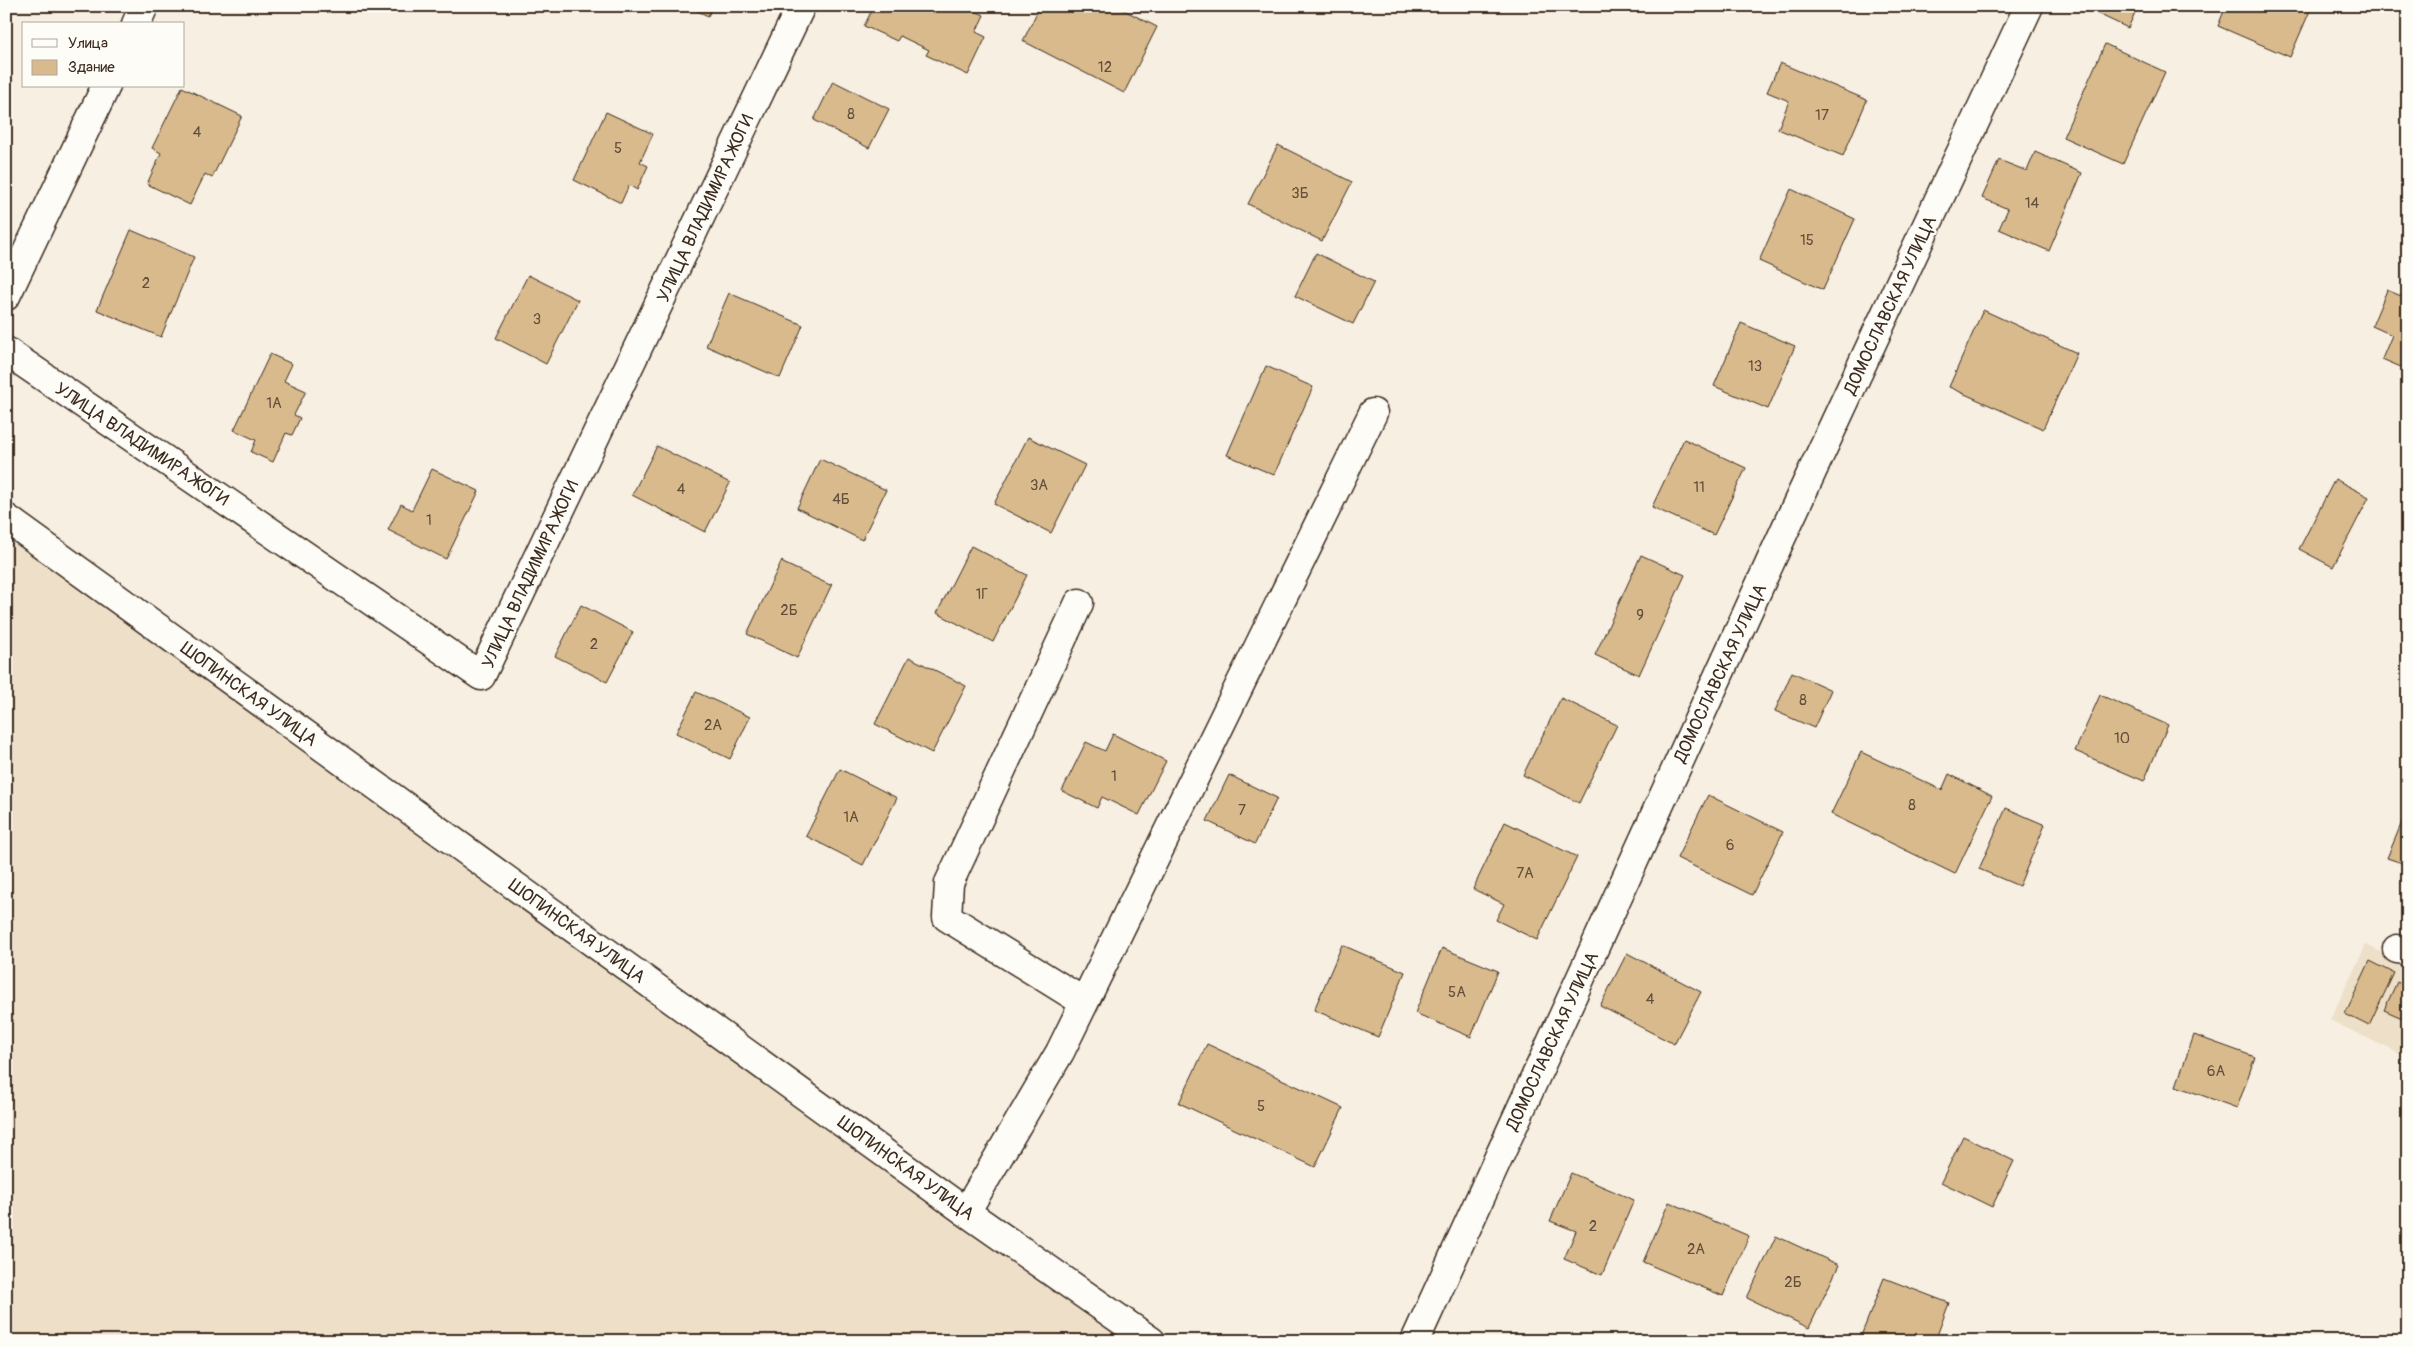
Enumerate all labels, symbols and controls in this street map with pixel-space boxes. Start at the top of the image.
legend [22,22,185,88]
text: Улица [68,34,108,53]
text: Здание [68,58,115,77]
house number: 12 [1098,58,1112,77]
house number: 8 [847,105,855,124]
house number: 17 [1815,106,1829,125]
street label: УЛИЦА ВЛАДИМИРА ЖОГИ [652,110,759,306]
house number: 4 [193,123,202,142]
house number: 5 [614,139,622,158]
house number: 3Б [1291,184,1309,203]
house number: 14 [2025,194,2040,213]
street label: ДОМОСЛАВСКАЯ УЛИЦА [1838,212,1942,399]
house number: 15 [1800,231,1814,250]
house number: 2 [142,274,150,293]
house number: 3 [533,310,541,329]
house number: 13 [1748,357,1762,376]
street label: УЛИЦА ВЛАДИМИРА ЖОГИ [50,378,233,511]
house number: 1А [266,394,282,413]
street label: УЛИЦА ВЛАДИМИРА ЖОГИ [477,476,584,672]
house number: 3А [1030,476,1048,495]
house number: 11 [1693,478,1705,497]
house number: 4 [677,480,686,499]
house number: 4Б [832,490,850,509]
house number: 1 [426,511,432,530]
street label: ДОМОСЛАВСКАЯ УЛИЦА [1668,580,1772,767]
house number: 1Г [975,585,989,604]
house number: 2Б [780,601,798,620]
house number: 9 [1636,606,1644,625]
house number: 2 [590,635,598,654]
street label: ШОПИНСКАЯ УЛИЦА [176,637,322,752]
house number: 8 [1799,691,1807,710]
house number: 2А [704,716,722,735]
house number: 10 [2114,729,2130,748]
house number: 1 [1111,767,1117,786]
house number: 8 [1908,796,1916,815]
house number: 7 [1238,801,1246,820]
house number: 1А [843,808,859,827]
house number: 6 [1726,836,1734,855]
house number: 7А [1516,864,1534,883]
street label: ШОПИНСКАЯ УЛИЦА [504,874,650,989]
street label: ДОМОСЛАВСКАЯ УЛИЦА [1500,948,1604,1135]
house number: 5А [1448,983,1466,1002]
house number: 4 [1646,990,1655,1009]
house number: 6А [2207,1062,2225,1081]
house number: 5 [1257,1097,1265,1116]
street label: ШОПИНСКАЯ УЛИЦА [833,1111,979,1226]
house number: 2 [1589,1217,1597,1236]
house number: 2А [1687,1240,1705,1259]
house number: 2Б [1784,1273,1802,1292]

